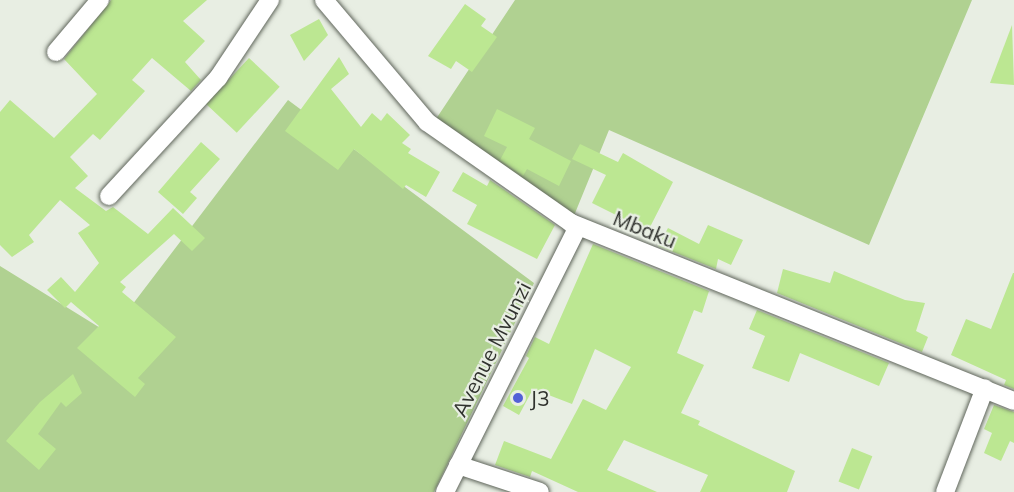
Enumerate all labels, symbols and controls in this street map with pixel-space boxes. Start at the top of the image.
street label: Mbaku [610,205,680,253]
street label: Avenue Mvunzi [446,277,536,421]
place label: J3 [530,385,550,411]
marker: J3 [511,391,525,405]

